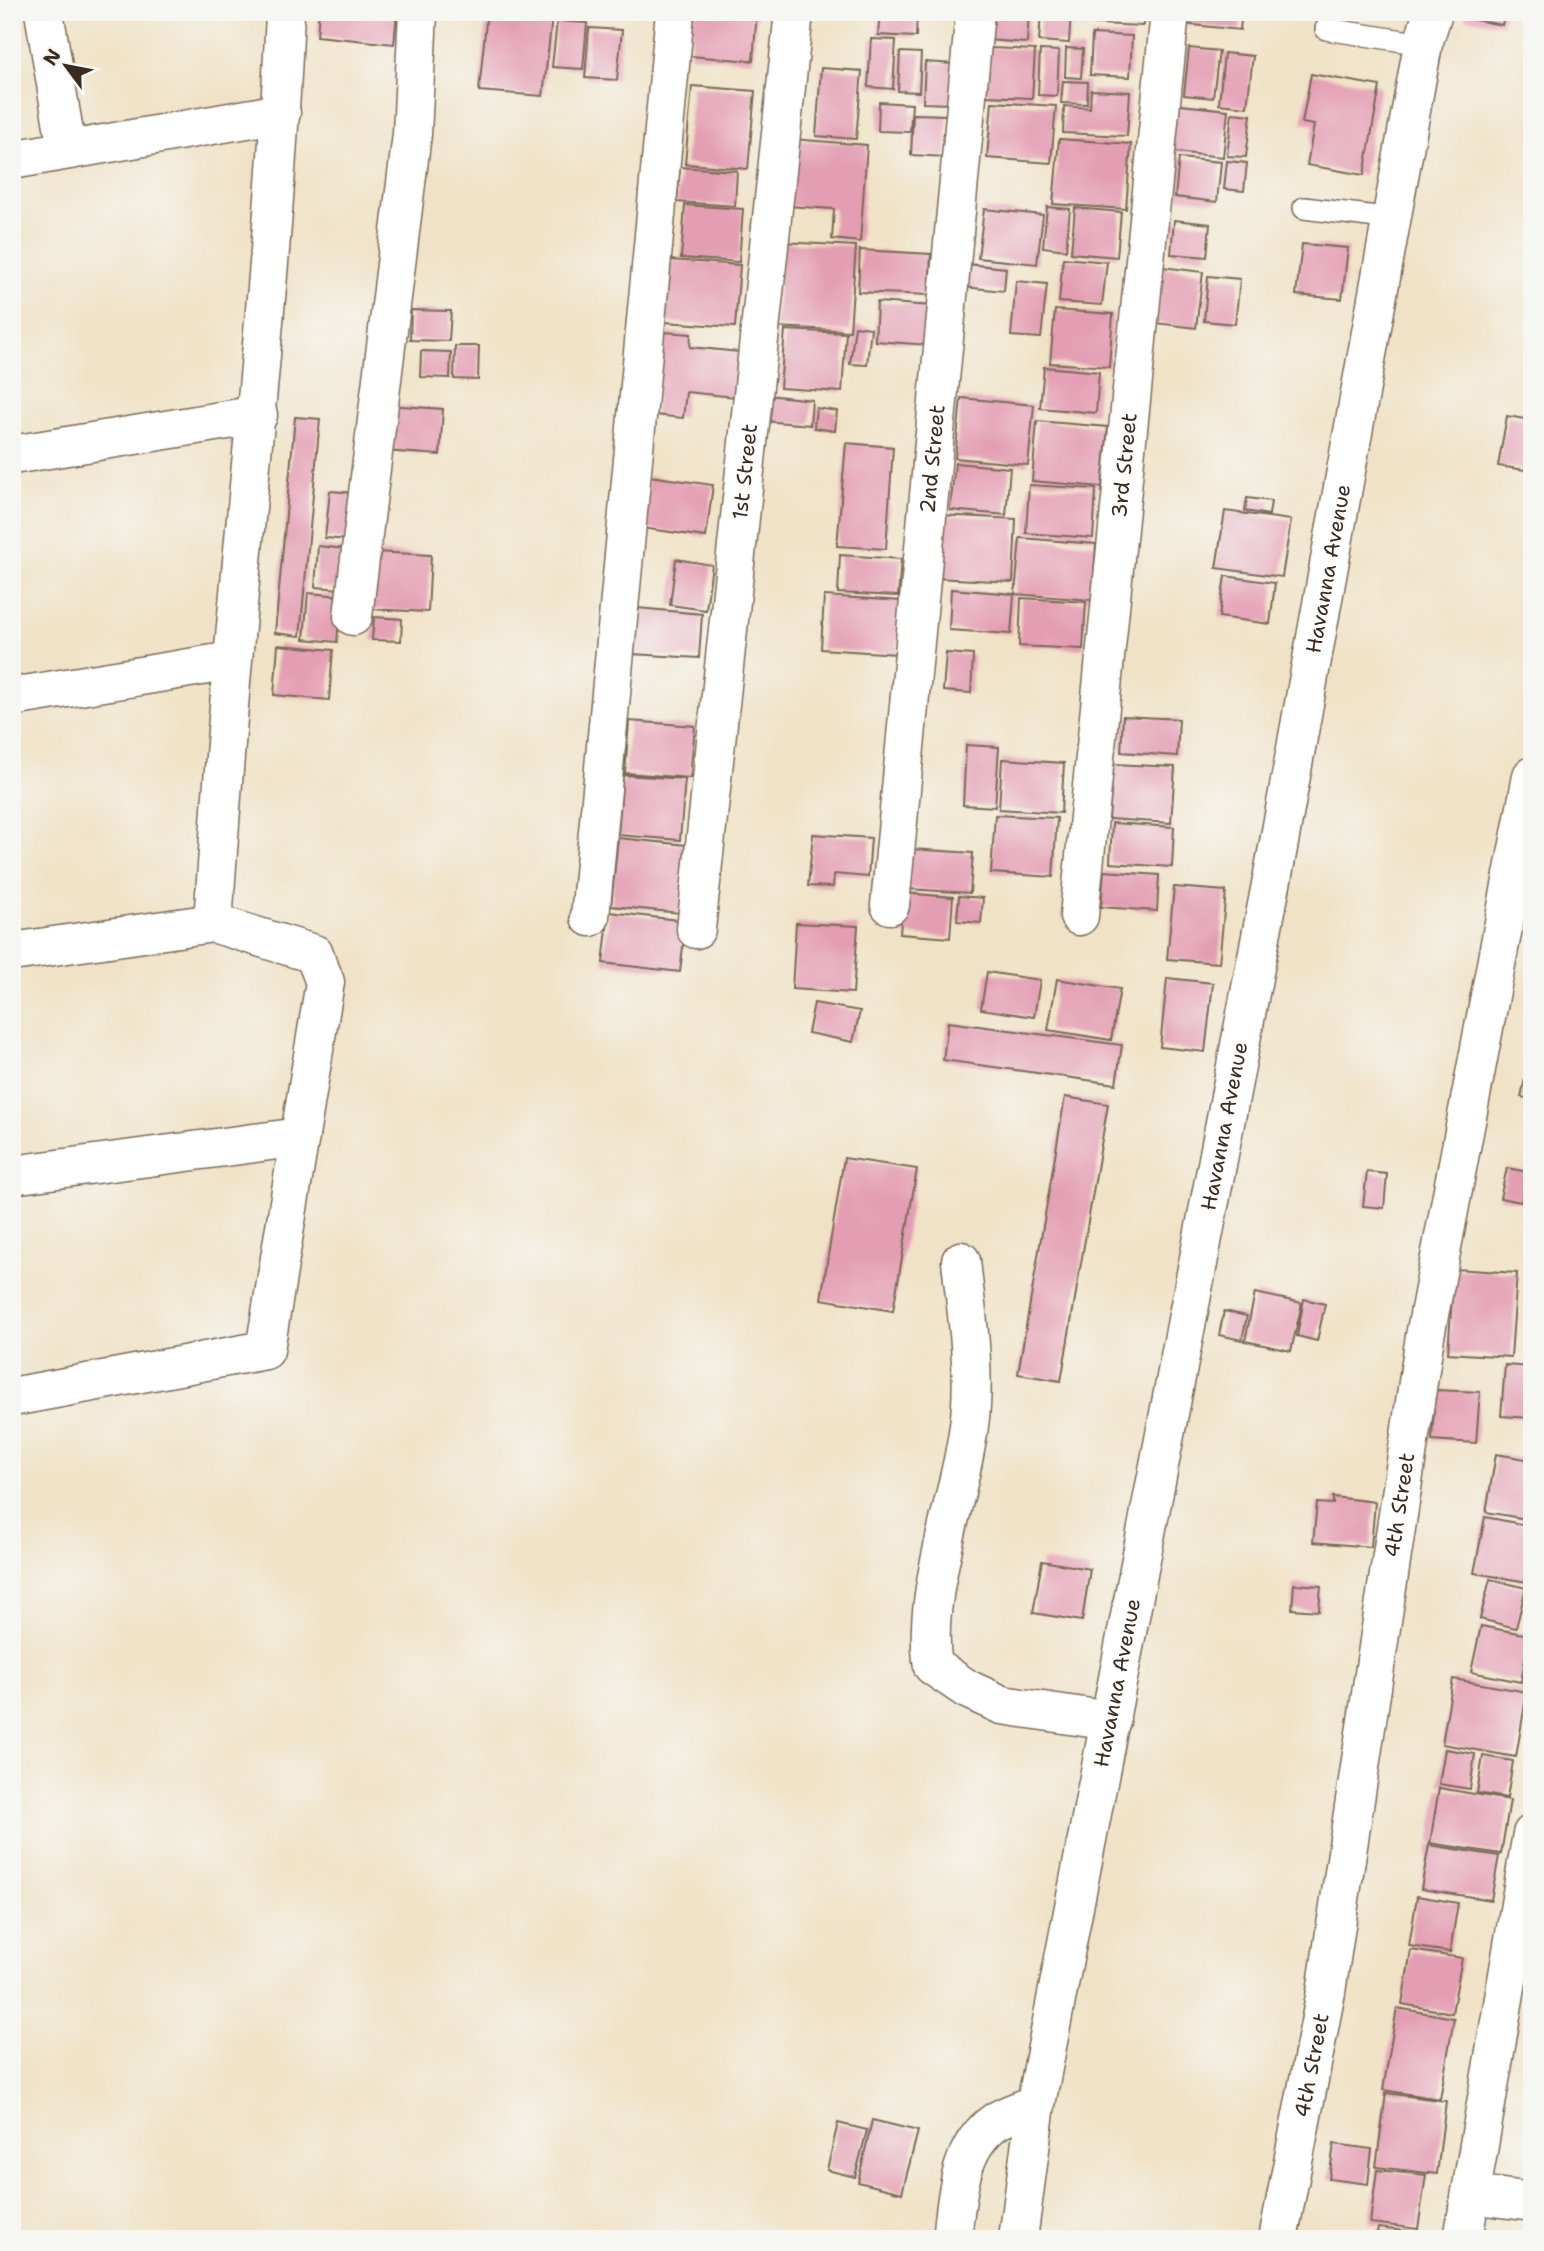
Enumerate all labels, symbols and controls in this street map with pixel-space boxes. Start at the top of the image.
north arrow [32,32,102,102]
text: N [37,44,67,70]
street label: 2nd Street [913,403,952,515]
street label: 3rd Street [1105,411,1144,519]
street label: 1st Street [726,422,764,521]
street label: Havanna Avenue [1299,482,1357,656]
street label: Havanna Avenue [1194,1039,1254,1213]
street label: 4th Street [1378,1451,1421,1559]
street label: Havanna Avenue [1087,1596,1147,1770]
street label: 4th Street [1288,2011,1336,2120]

